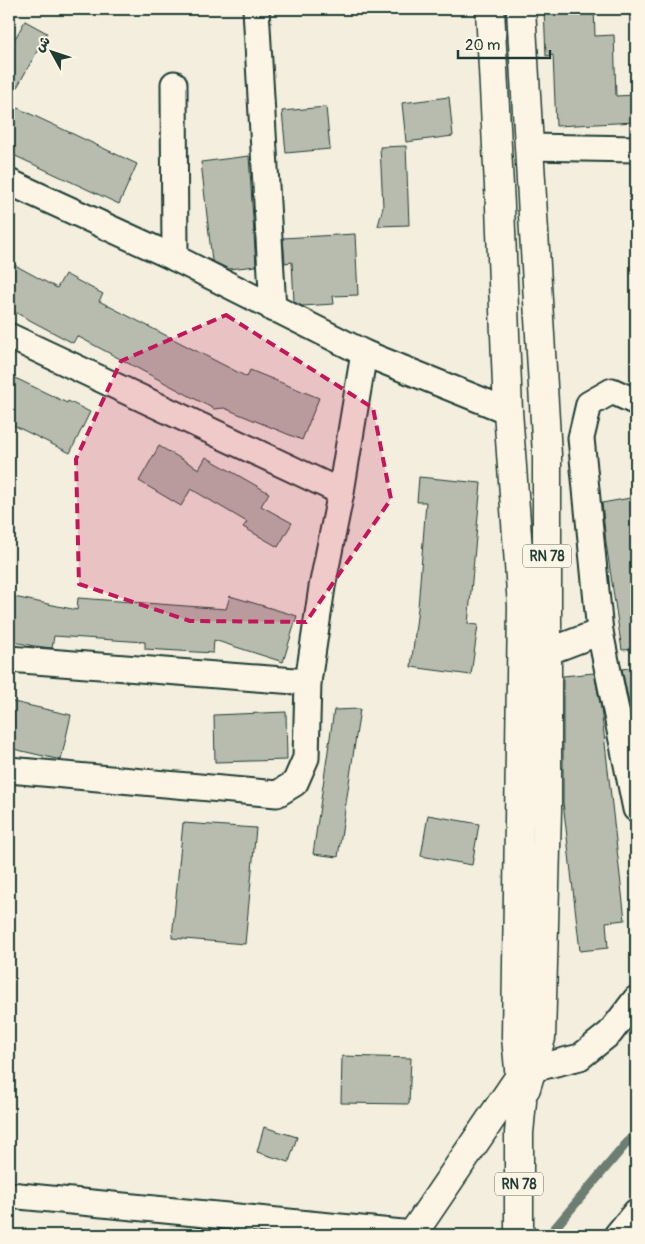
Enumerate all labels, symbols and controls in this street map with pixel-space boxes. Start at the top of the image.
north arrow [28,28,78,78]
scale bar [458,28,550,60]
text: ش [31,33,54,55]
text: 20 m [465,36,500,55]
road number: RN 78 [523,544,571,568]
road number: RN 78 [495,1172,543,1196]

